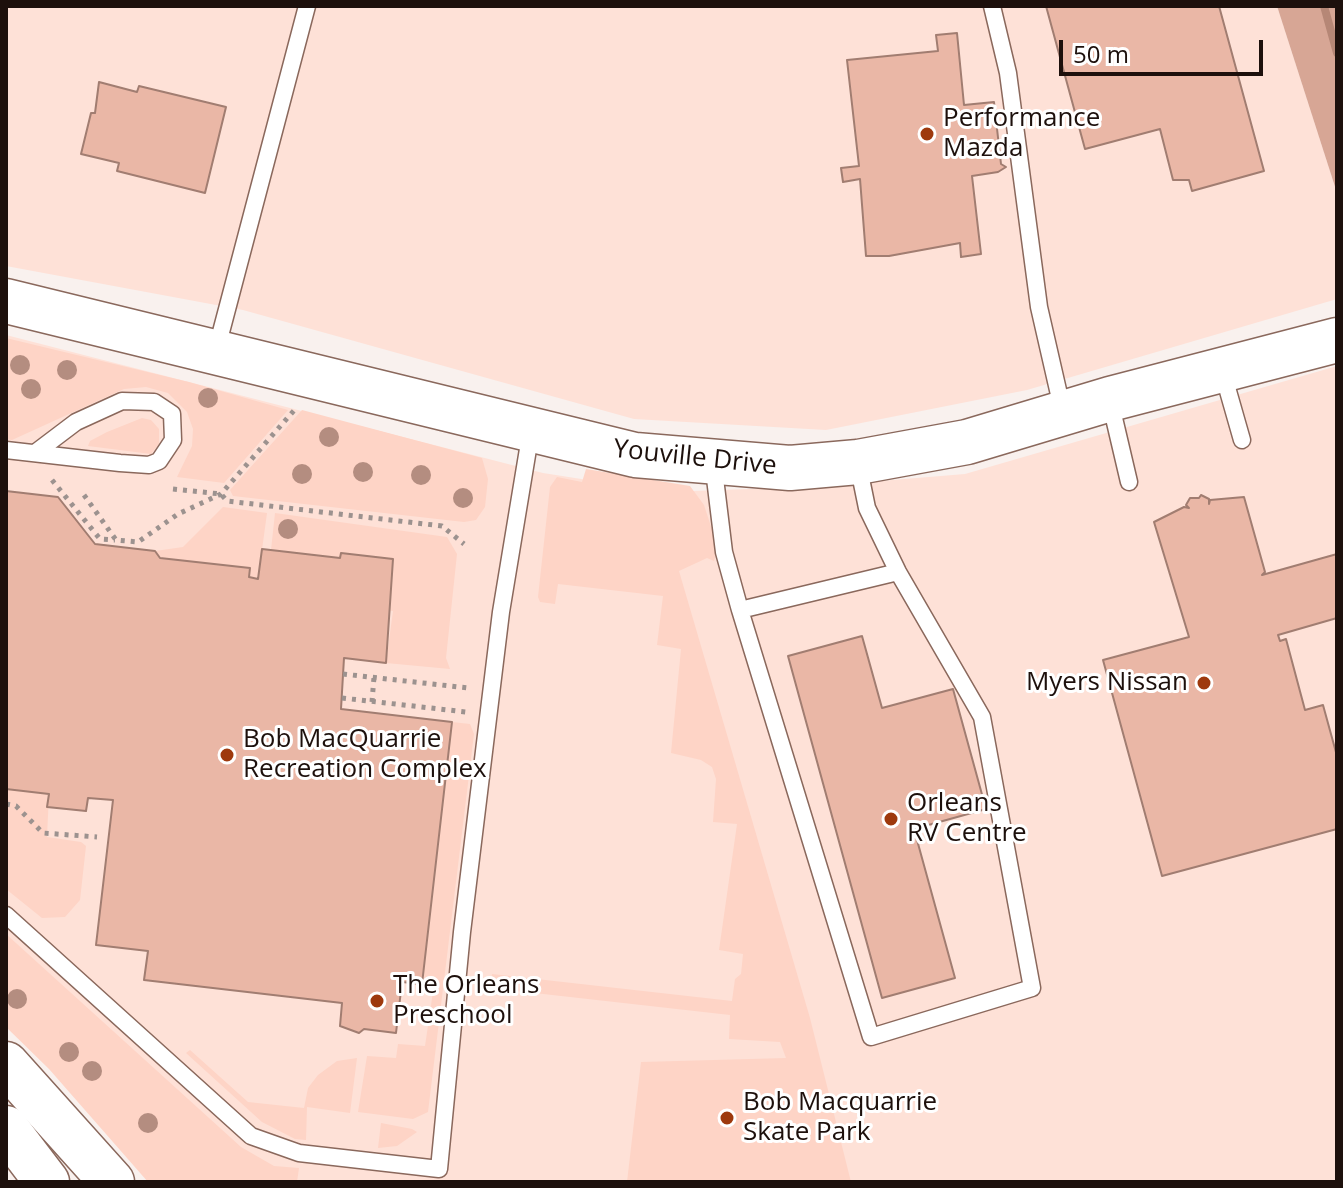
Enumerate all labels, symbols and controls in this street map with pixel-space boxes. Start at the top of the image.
scale bar [1063,24,1267,74]
text: 50 m [1073,37,1129,70]
place label: Performance Mazda [943,103,1100,164]
marker: Performance Mazda [918,125,936,143]
street label: Youville Drive [612,434,778,482]
place label: Myers Nissan [1026,667,1188,699]
marker: Myers Nissan [1195,674,1213,692]
place label: Bob MacQuarrie Recreation Complex [243,724,487,786]
marker: Bob MacQuarrie Recreation Complex [218,746,236,764]
place label: Orleans RV Centre [907,788,1027,850]
marker: Orleans RV Centre [882,810,900,828]
place label: The Orleans Preschool [393,970,539,1032]
marker: The Orleans Preschool [368,992,386,1010]
place label: Bob Macquarrie Skate Park [743,1087,937,1148]
marker: Bob Macquarrie Skate Park [718,1109,736,1127]

